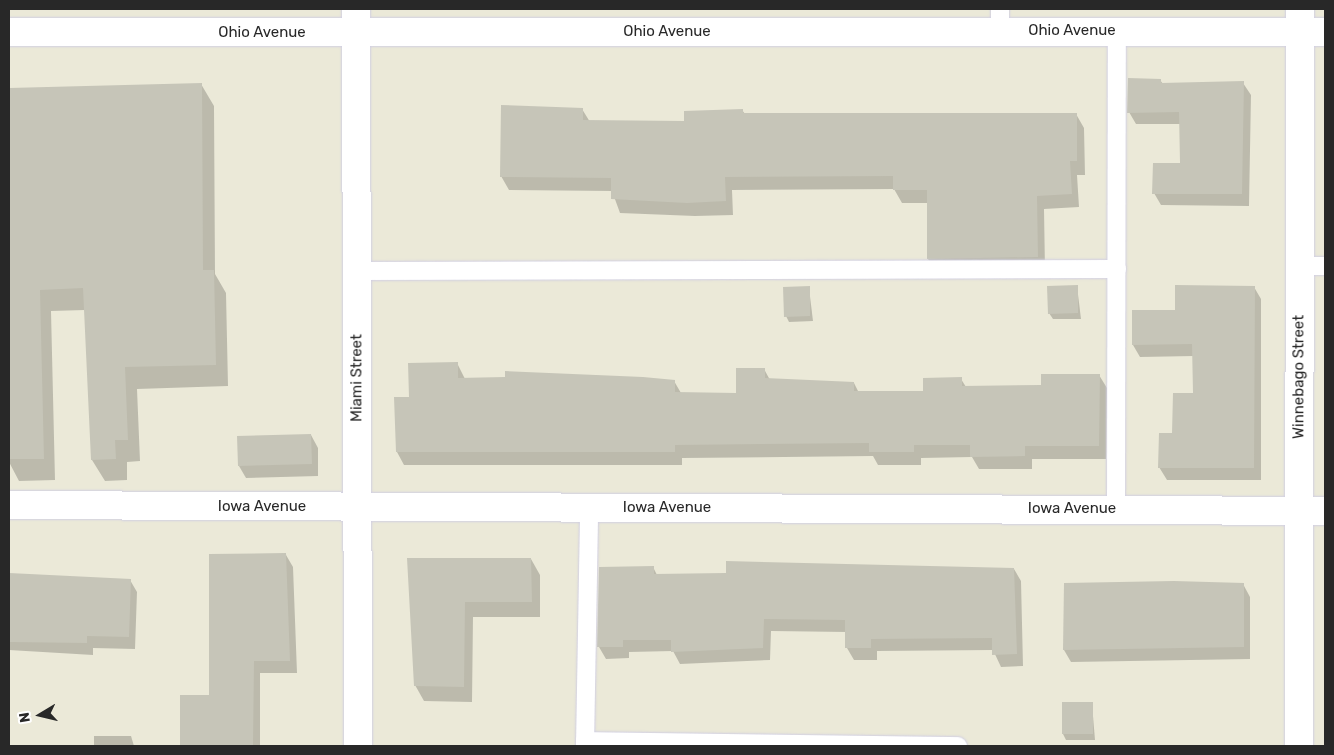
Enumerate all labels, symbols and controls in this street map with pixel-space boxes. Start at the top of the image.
street label: Ohio Avenue [1028,22,1116,40]
street label: Ohio Avenue [623,23,711,41]
street label: Ohio Avenue [218,24,306,42]
street label: Winnebago Street [1290,315,1308,439]
street label: Miami Street [348,334,366,422]
street label: Iowa Avenue [218,498,306,516]
street label: Iowa Avenue [623,499,711,517]
street label: Iowa Avenue [1028,500,1116,518]
north arrow [15,690,65,740]
text: N [16,711,34,724]

